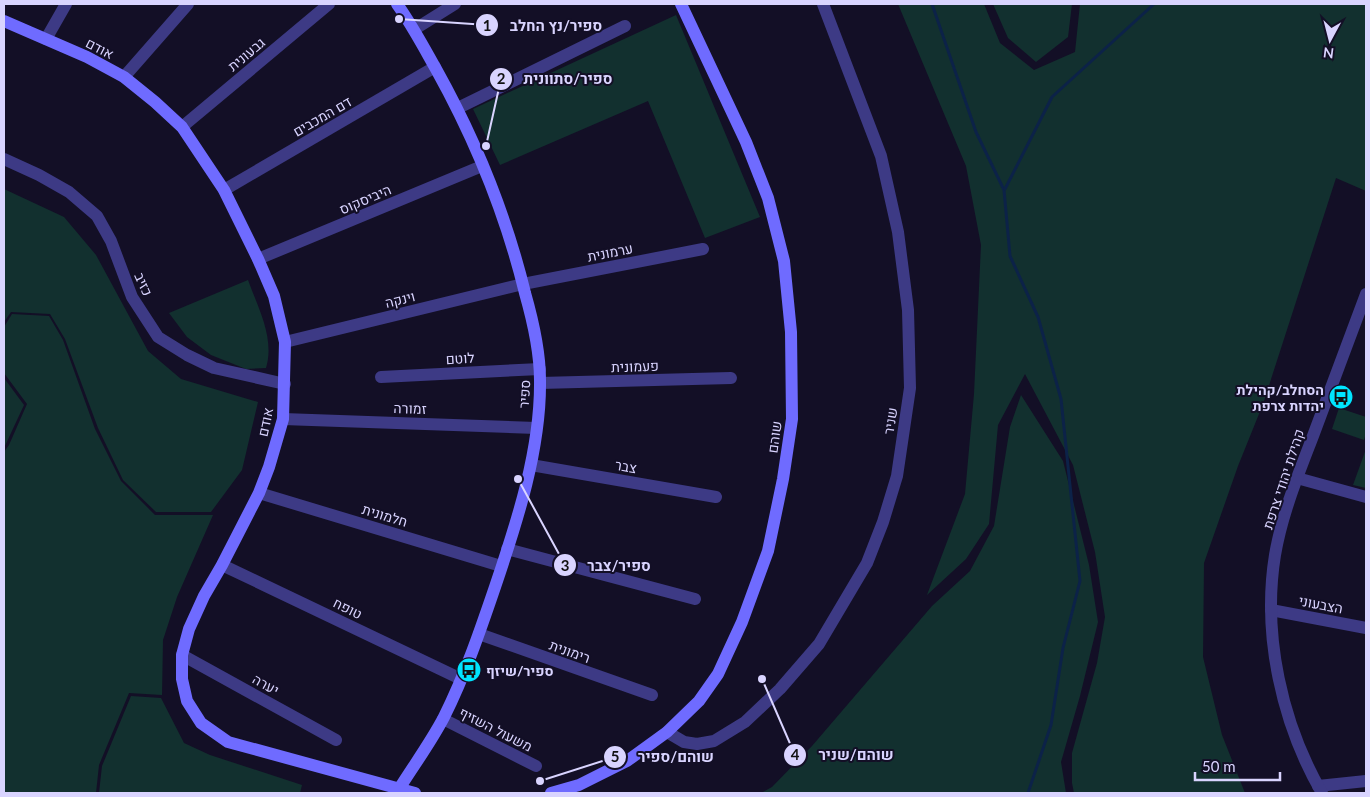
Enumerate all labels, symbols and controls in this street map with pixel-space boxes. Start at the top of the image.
callout: ספיר/נץ החלב [475,10,612,40]
north arrow [1305,15,1355,65]
text: 1 [483,16,491,34]
text: ספיר/נץ החלב [510,16,602,34]
street label: אודם [83,34,117,62]
street label: גבעונית [224,34,268,74]
text: N [1322,44,1335,62]
callout: ספיר/סתוונית [488,64,622,94]
text: 2 [497,69,506,87]
text: ספיר/סתוונית [524,69,612,87]
street label: דם המכבים [290,92,354,140]
street label: היביסקוס [336,180,394,218]
street label: ערמונית [586,239,634,265]
street label: כזיב [131,270,157,298]
street label: וינקה [383,287,417,311]
street label: לוטם [445,349,475,367]
street label: פעמונית [611,357,659,375]
street label: ספיר [515,379,533,409]
place label: הסחלב/קהילת יהדות צרפת [1237,381,1324,414]
bus stop icon: הסחלב/קהילת יהדות צרפת [1328,384,1354,410]
street label: זמורה [393,399,427,417]
street label: אודם [254,406,276,438]
street label: שניר [879,406,901,436]
street label: שוהם [763,420,785,454]
street label: קהילת יהודי צרפת [1259,427,1307,531]
street label: צבר [614,456,639,476]
street label: חלמונית [360,500,410,530]
callout: ספיר/צבר [552,550,661,580]
text: 3 [561,556,569,574]
text: ספיר/צבר [587,556,651,574]
street label: הצבעוני [1297,591,1345,617]
street label: טופח [331,594,365,622]
street label: רימונית [547,636,593,666]
bus stop icon: ספיר/שיזף [456,657,482,683]
place label: ספיר/שיזף [486,662,553,679]
street label: יערה [250,670,282,698]
street label: משעול השזיף [457,703,535,755]
callout: שוהם/שניר [783,740,903,770]
callout: שוהם/ספיר [603,742,724,772]
text: 4 [791,745,800,763]
text: שוהם/שניר [818,745,894,763]
text: 5 [611,747,619,765]
text: שוהם/ספיר [638,747,714,765]
scale bar [1195,750,1280,782]
text: 50 m [1202,757,1236,775]

